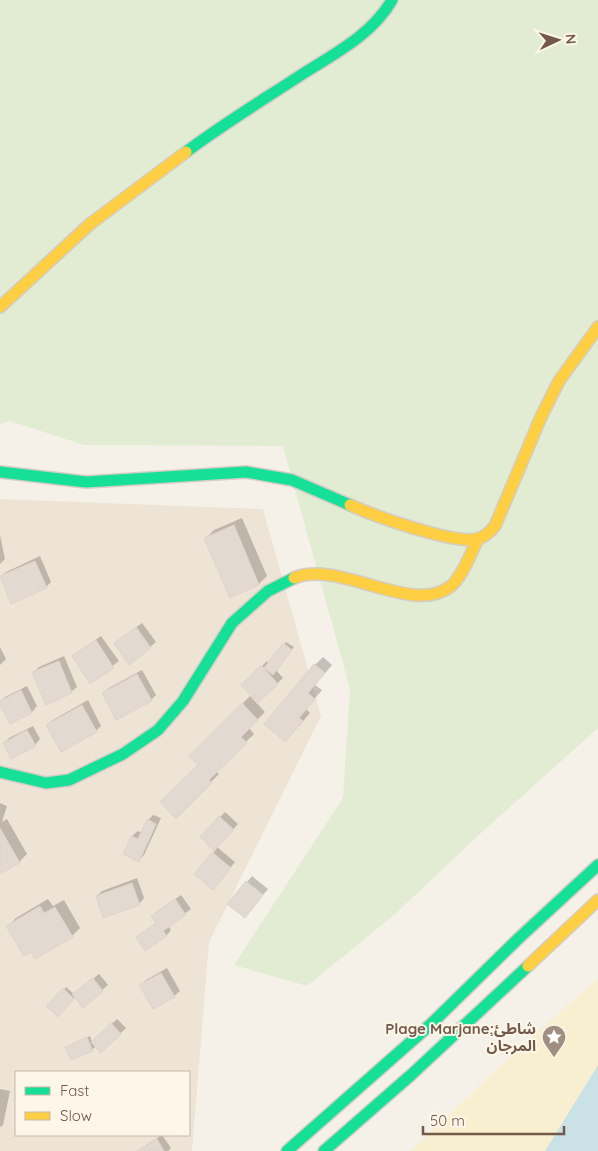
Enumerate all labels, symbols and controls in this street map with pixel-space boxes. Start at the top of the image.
north arrow [533,15,583,65]
text: N [562,33,580,45]
place label: Plage Marjane;شاطئ المرجان [385,1019,536,1055]
place icon: Plage Marjane;شاطئ المرجان [541,1024,567,1058]
legend [15,1071,190,1136]
text: Fast [60,1081,89,1100]
scale bar [423,1104,564,1136]
text: Slow [60,1106,92,1125]
text: 50 m [430,1111,465,1130]

